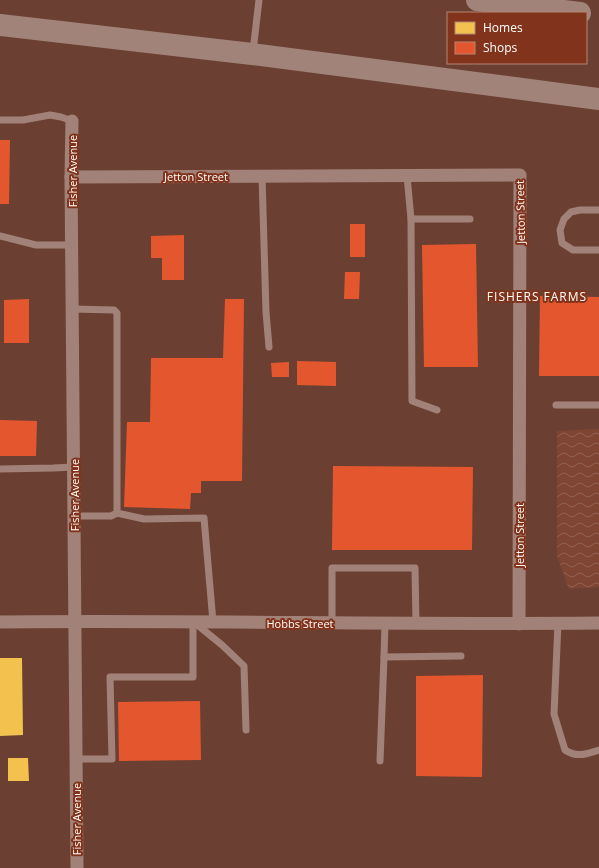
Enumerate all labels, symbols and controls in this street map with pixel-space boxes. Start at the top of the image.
legend [447,12,587,64]
text: Homes [483,19,523,36]
text: Shops [483,39,518,56]
street label: Fisher Avenue [65,135,80,207]
street label: Jetton Street [163,169,228,184]
street label: Jetton Street [512,180,528,245]
district label: FISHERS FARMS [487,288,587,305]
street label: Fisher Avenue [67,459,82,531]
street label: Jetton Street [512,503,527,568]
street label: Hobbs Street [266,616,334,631]
street label: Fisher Avenue [69,783,84,855]

